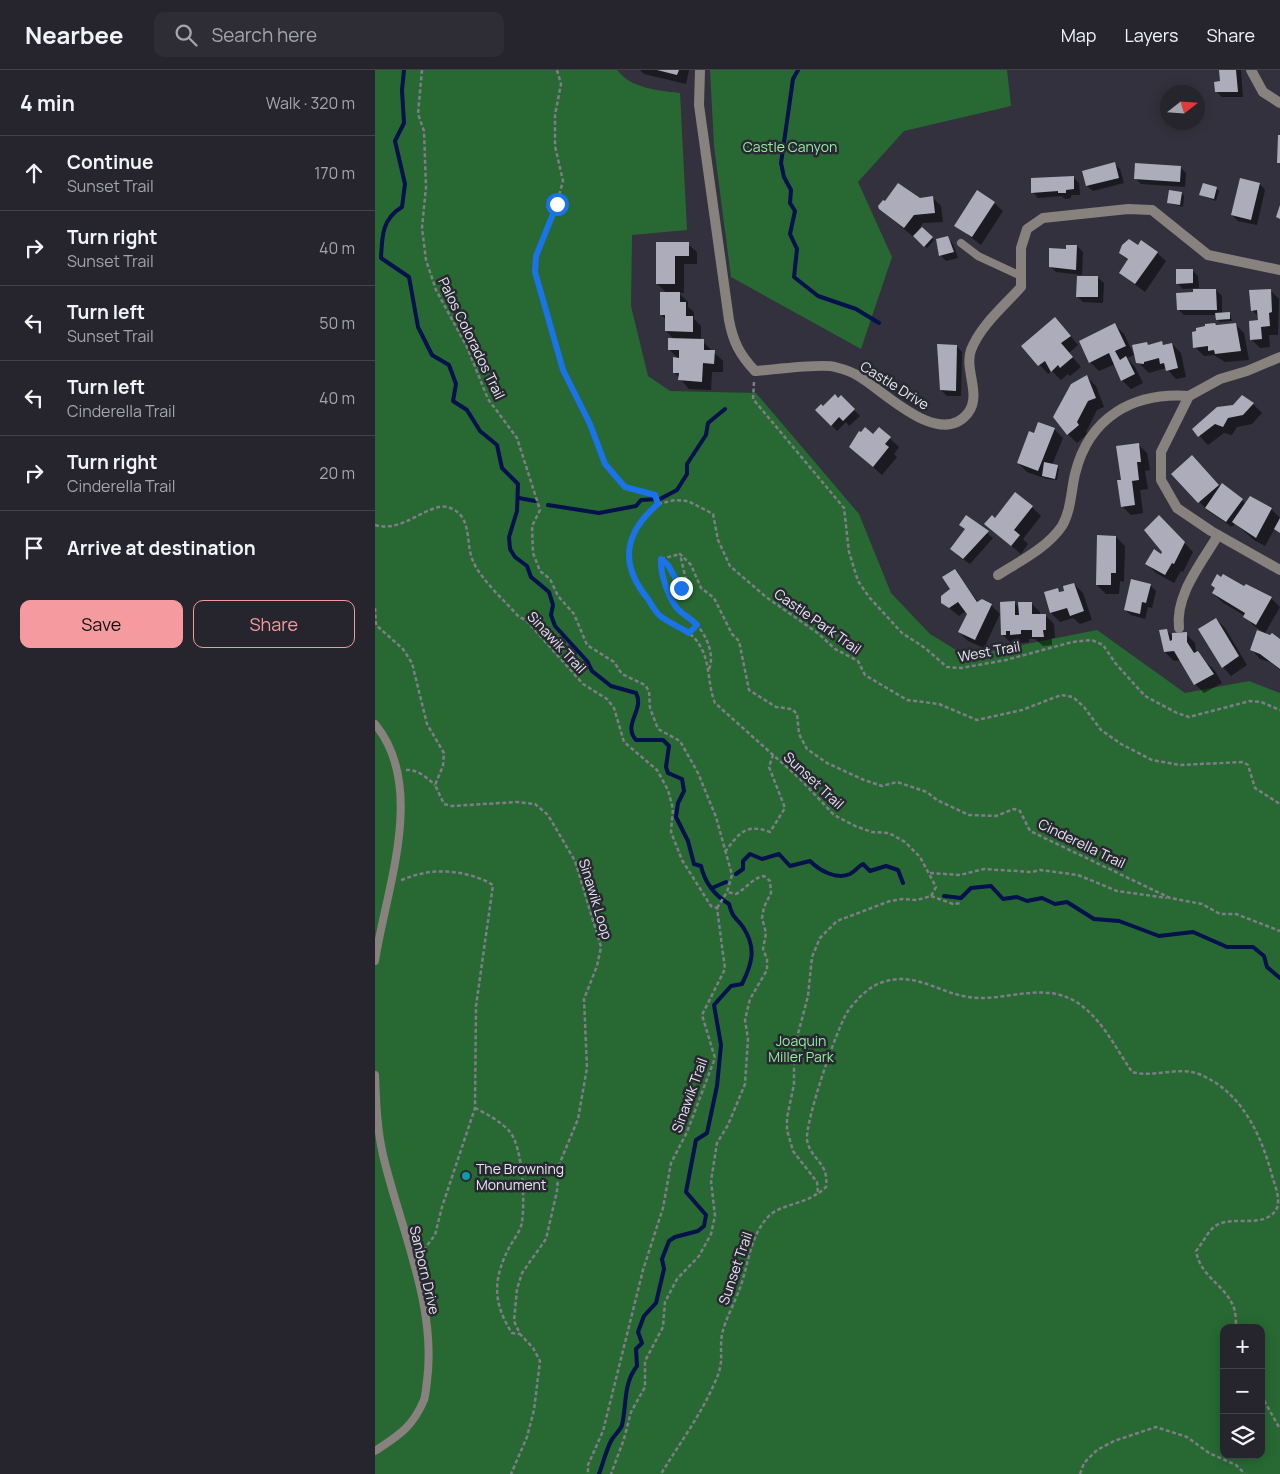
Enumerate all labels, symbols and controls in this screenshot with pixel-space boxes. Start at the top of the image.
search box [154,12,504,57]
text: Nearbee [25,18,124,51]
icon: search [172,21,200,49]
text: Search here [212,22,317,48]
text: Map [1061,23,1096,47]
text: Layers [1124,23,1178,47]
text: Share [1206,23,1255,47]
north arrow [1160,85,1205,130]
text: 4 min [20,89,75,117]
text: Walk · 320 m [266,92,355,114]
park label: Castle Canyon [743,137,837,156]
text: Continue [67,149,153,175]
icon: ahead [20,159,48,187]
text: 170 m [314,162,355,184]
text: Sunset Trail [67,175,154,197]
route start [546,193,569,216]
text: Turn right [67,224,157,250]
icon: right [20,234,48,262]
text: 40 m [319,237,355,259]
text: Sunset Trail [67,250,154,272]
street label: Palos Colorados Trail [434,274,510,402]
text: Turn left [67,299,145,325]
icon: left [20,309,48,337]
text: 50 m [319,312,355,334]
text: Sunset Trail [67,325,154,347]
street label: Castle Drive [857,356,933,414]
text: Turn left [67,374,145,400]
icon: left [20,384,48,412]
text: 40 m [319,387,355,409]
text: Cinderella Trail [67,400,176,422]
text: Turn right [67,449,157,475]
icon: right [20,459,48,487]
text: 20 m [319,462,355,484]
text: Cinderella Trail [67,475,176,497]
icon: arrive [20,534,48,562]
text: Arrive at destination [67,535,256,561]
route end [670,577,693,600]
street label: Castle Park Trail [771,584,865,658]
button: Save [20,600,183,648]
button: Share [193,600,355,648]
street label: Sinawik Trail [523,607,591,677]
street label: West Trail [956,636,1022,666]
street label: Sunset Trail [780,747,848,813]
street label: Cinderella Trail [1035,814,1129,872]
street label: Sinawik Loop [575,856,617,942]
park label: Joaquin Miller Park [768,1031,835,1066]
street label: Sinawik Trail [667,1055,711,1135]
place label: The Browning Monument [476,1159,564,1194]
marker: The Browning Monument [460,1170,472,1182]
street label: Sanborn Drive [406,1224,444,1316]
street label: Sunset Trail [714,1229,756,1307]
map controls [1220,1324,1265,1459]
button: + [1220,1324,1265,1369]
button: − [1220,1369,1265,1414]
button: layers [1220,1414,1265,1459]

